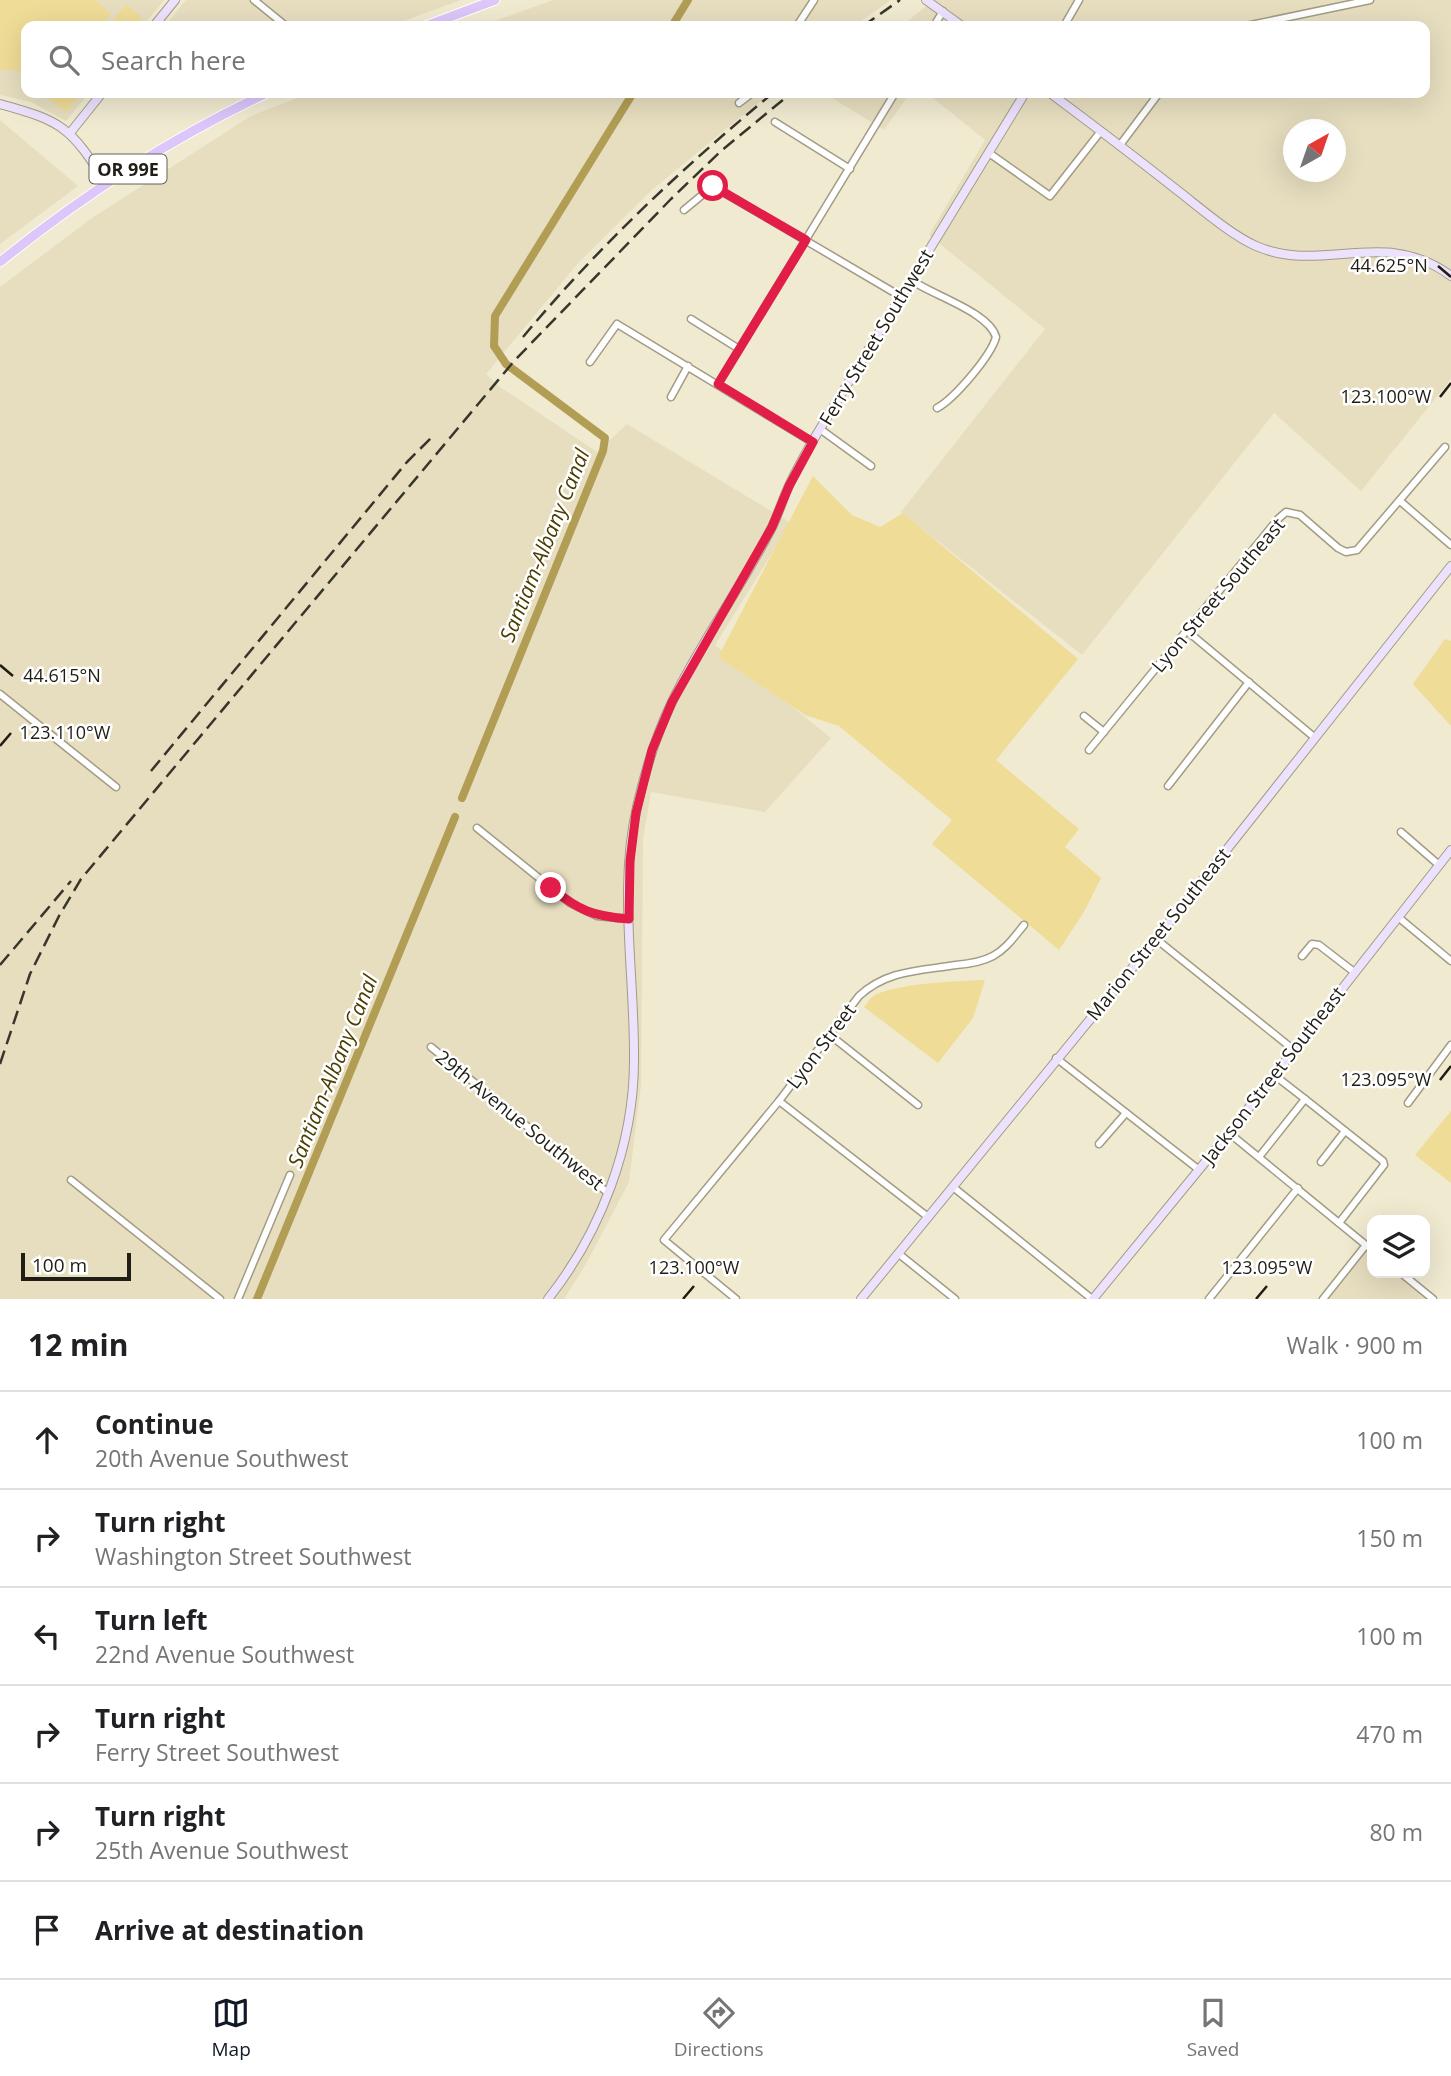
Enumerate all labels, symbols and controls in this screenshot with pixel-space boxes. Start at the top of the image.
search box [21,21,1430,98]
icon: search [45,41,83,79]
text: Search here [101,42,246,78]
north arrow [1283,119,1346,182]
road number: OR 99E [90,154,166,184]
route start [697,170,728,201]
street label: Ferry Street Southwest [813,244,939,430]
text: 44.625°N [1350,253,1428,277]
text: 123.100°W [1341,384,1432,408]
water label: Santiam-Albany Canal [493,444,596,645]
street label: Lyon Street Southeast [1146,512,1291,678]
text: 44.615°N [23,663,101,687]
text: 123.110°W [20,720,111,744]
street label: Marion Street Southeast [1080,842,1236,1026]
route end [535,872,566,903]
water label: Santiam-Albany Canal [281,970,384,1171]
street label: Jackson Street Southeast [1194,981,1351,1171]
street label: Lyon Street [780,998,862,1094]
street label: 29th Avenue Southwest [430,1044,610,1196]
text: 123.095°W [1341,1067,1432,1091]
map controls [1367,1215,1430,1278]
button: layers [1367,1215,1430,1278]
scale bar [21,1250,131,1282]
text: 100 m [32,1252,87,1278]
text: 123.100°W [649,1255,740,1279]
text: 123.095°W [1222,1255,1313,1279]
text: 12 min [28,1324,128,1365]
text: Walk · 900 m [1286,1329,1423,1361]
text: Continue [95,1406,214,1442]
icon: ahead [28,1421,66,1459]
text: 100 m [1356,1424,1423,1456]
text: 20th Avenue Southwest [95,1442,348,1474]
text: Turn right [95,1504,226,1540]
icon: right [28,1519,66,1557]
text: 150 m [1356,1522,1423,1554]
text: Washington Street Southwest [95,1540,412,1572]
text: Turn left [95,1602,207,1638]
icon: left [28,1617,66,1655]
text: 100 m [1356,1620,1423,1652]
text: 22nd Avenue Southwest [95,1638,354,1670]
text: Turn right [95,1700,226,1736]
icon: right [28,1715,66,1753]
text: 470 m [1356,1718,1423,1750]
text: Ferry Street Southwest [95,1736,339,1768]
text: Turn right [95,1798,226,1834]
icon: right [28,1813,66,1851]
text: 80 m [1369,1816,1423,1848]
text: 25th Avenue Southwest [95,1834,348,1866]
icon: arrive [28,1911,66,1949]
text: Arrive at destination [95,1912,364,1948]
tab: Map [212,1994,251,2062]
tab: Directions [674,1994,764,2062]
tab: Saved [1187,1994,1239,2062]

